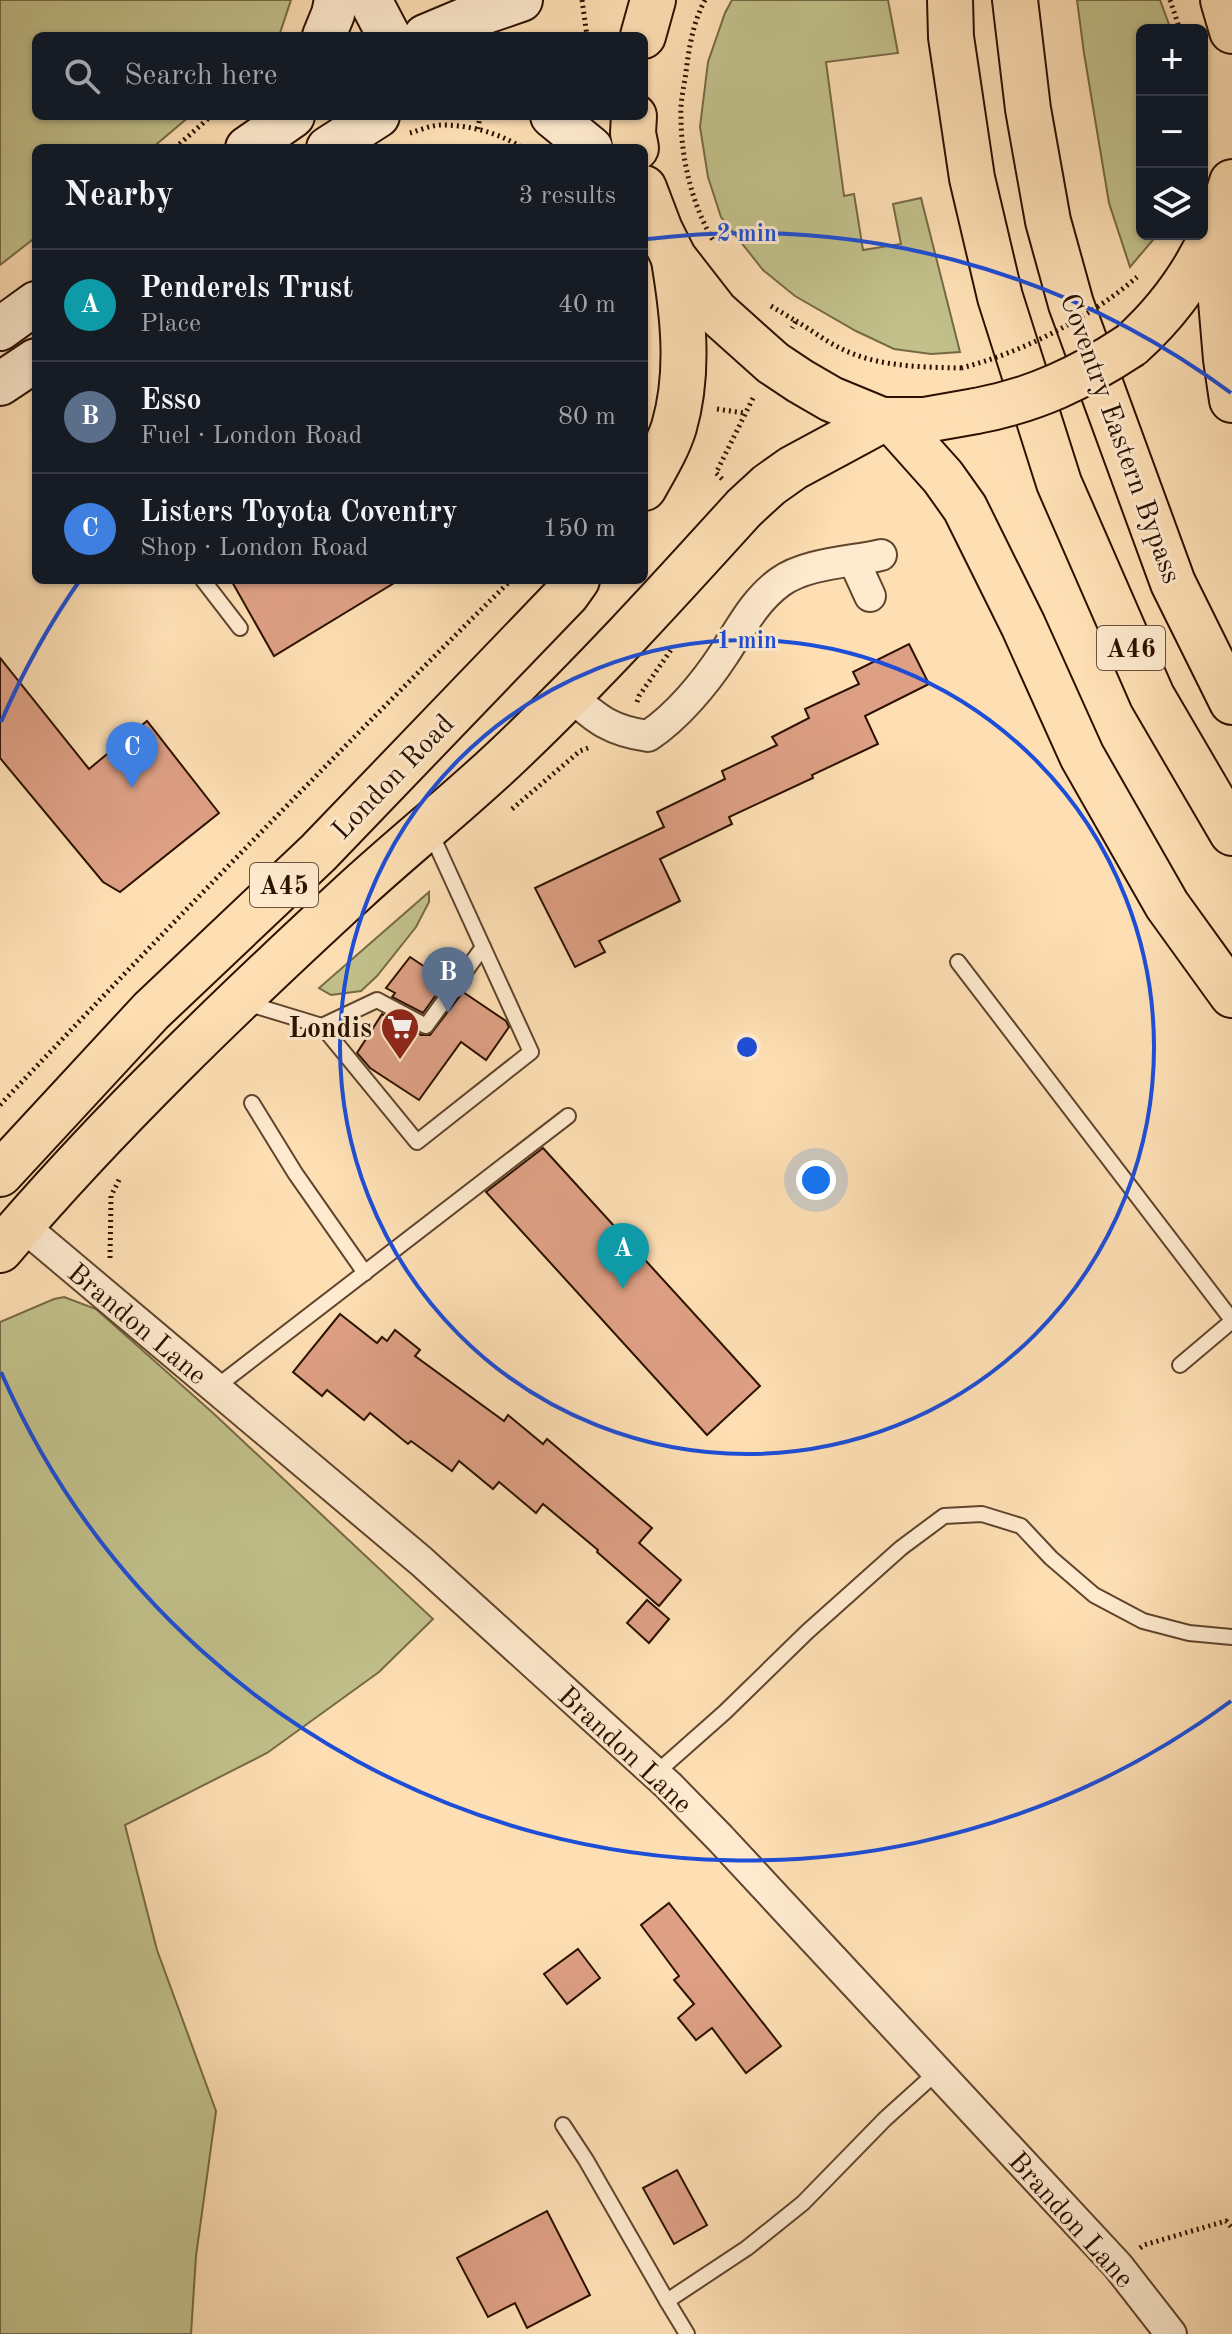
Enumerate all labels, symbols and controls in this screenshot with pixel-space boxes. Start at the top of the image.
map controls [1136,24,1208,240]
button: + [1136,24,1208,96]
search box [32,32,648,120]
icon: search [60,54,104,98]
text: Search here [124,61,278,91]
button: − [1136,96,1208,168]
button: layers [1136,168,1208,240]
text: Nearby [64,179,174,213]
text: 3 results [518,183,616,209]
text: 2 min [717,223,777,247]
text: Penderels Trust [140,274,353,304]
street label: Coventry Eastern Bypass [1054,290,1185,588]
text: A [80,292,100,318]
text: 40 m [558,292,616,318]
text: Place [140,311,201,337]
text: Esso [140,386,202,416]
text: B [81,404,99,430]
text: 80 m [558,404,616,430]
text: Fuel · London Road [140,423,362,449]
text: Listers Toyota Coventry [140,498,458,528]
text: C [81,516,99,542]
text: 150 m [543,516,616,542]
text: Shop · London Road [140,535,369,561]
road number: A46 [1097,626,1165,670]
text: 1 min [717,630,777,654]
street label: London Road [328,710,460,846]
pin: C [106,722,158,788]
road number: A45 [250,863,318,907]
pin: B [422,947,474,1013]
supermarket icon: Londis [379,1006,421,1061]
place label: Londis [288,1016,372,1044]
centre of rings [733,1033,761,1061]
your location [796,1160,836,1200]
pin: A [597,1223,649,1289]
street label: Brandon Lane [61,1259,211,1391]
street label: Brandon Lane [552,1682,696,1820]
street label: Brandon Lane [1002,2148,1138,2294]

